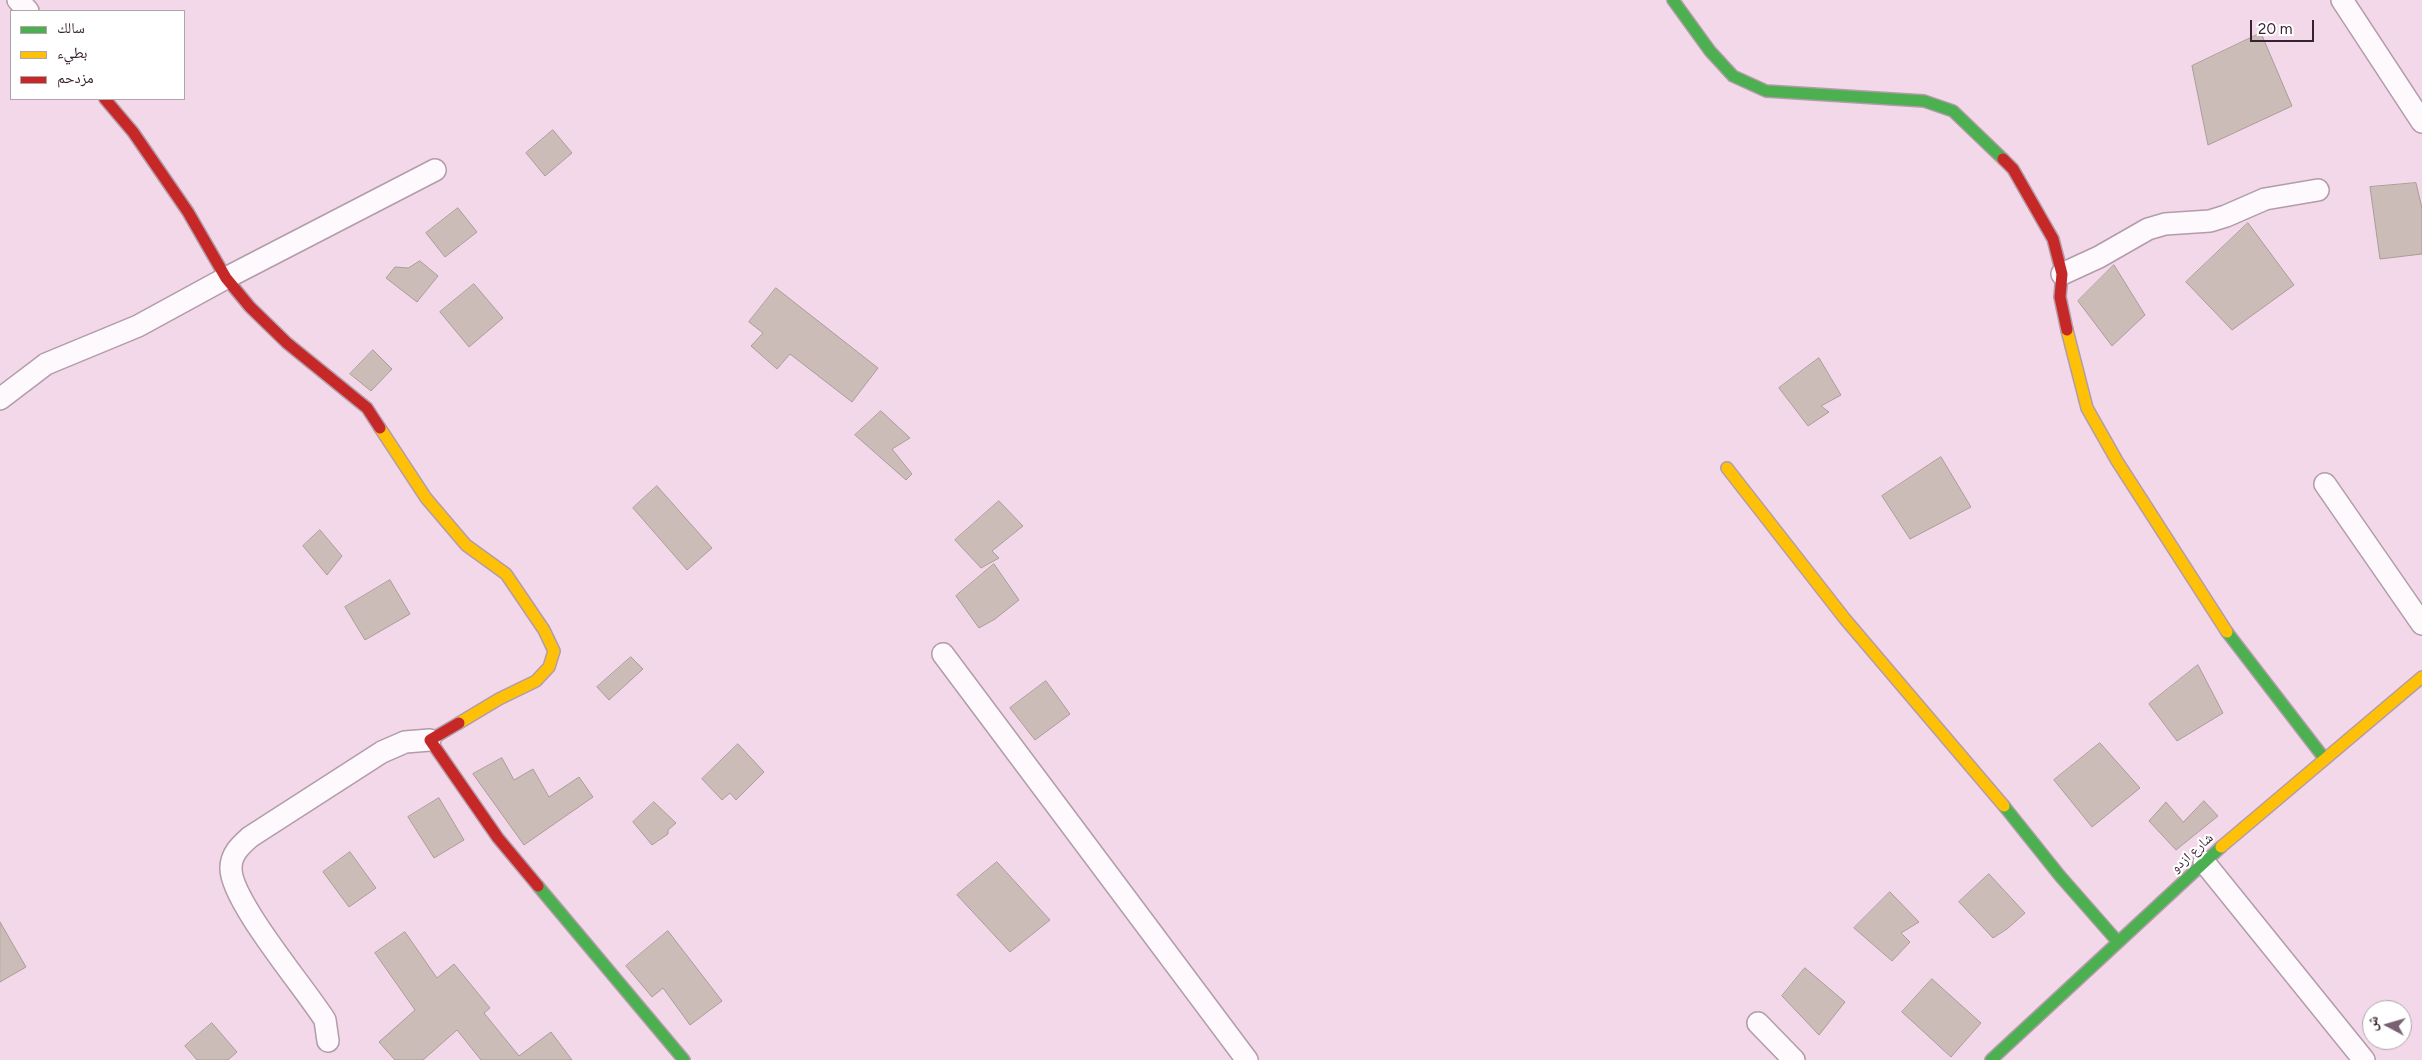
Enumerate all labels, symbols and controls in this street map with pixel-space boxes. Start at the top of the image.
legend [10,10,185,100]
scale bar [2252,10,2316,42]
text: سالك [57,19,85,37]
text: 20 m [2258,20,2292,38]
text: بطيء [57,44,87,62]
text: مزدحم [57,69,94,87]
street label: شارع ازدو [2167,830,2217,876]
north arrow [2362,1000,2412,1050]
text: ش [2363,1015,2382,1032]

